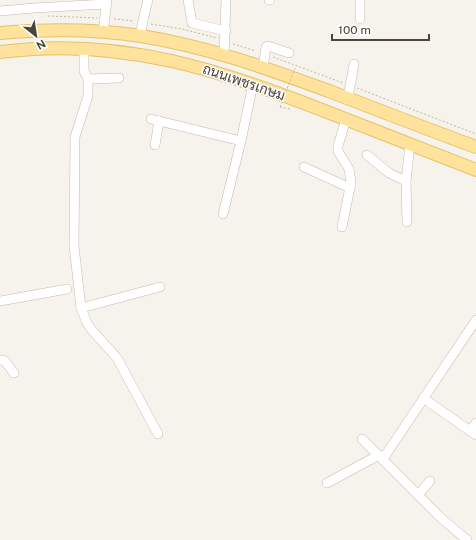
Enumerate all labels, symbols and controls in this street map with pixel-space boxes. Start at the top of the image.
north arrow [16,16,56,56]
scale bar [332,16,429,42]
text: 100 m [338,23,371,37]
text: N [34,37,48,52]
street label: ถนนเพชรเกษม [201,60,287,104]

